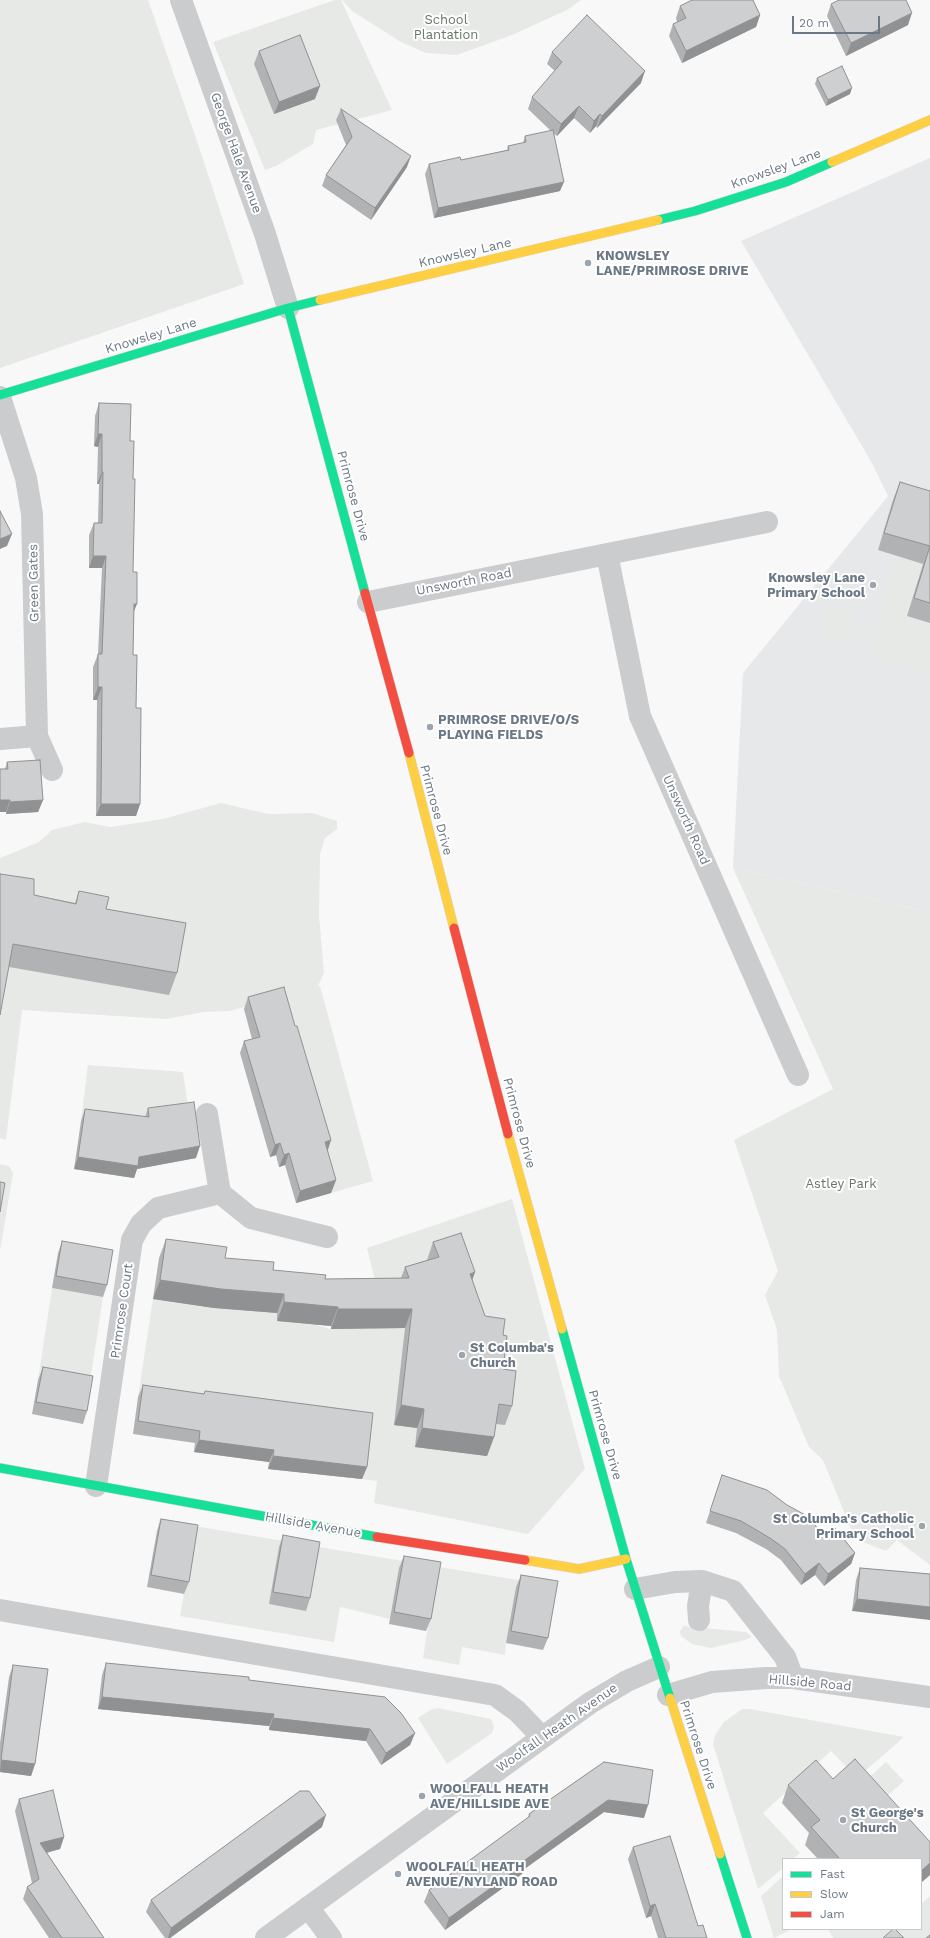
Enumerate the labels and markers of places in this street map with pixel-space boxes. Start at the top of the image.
place label: KNOWSLEY LANE/PRIMROSE DRIVE [596,248,748,279]
marker: KNOWSLEY LANE/PRIMROSE DRIVE [583,258,593,268]
place label: Knowsley Lane Primary School [767,570,865,601]
marker: Knowsley Lane Primary School [868,580,878,590]
place label: PRIMROSE DRIVE/O/S PLAYING FIELDS [438,712,579,743]
marker: PRIMROSE DRIVE/O/S PLAYING FIELDS [425,722,435,732]
place label: St Columba's Church [470,1340,554,1371]
marker: St Columba's Church [457,1350,467,1360]
place label: St Columba's Catholic Primary School [773,1511,914,1542]
marker: St Columba's Catholic Primary School [917,1521,927,1531]
place label: WOOLFALL HEATH AVE/HILLSIDE AVE [430,1781,549,1812]
marker: WOOLFALL HEATH AVE/HILLSIDE AVE [417,1791,427,1801]
place label: St George's Church [851,1805,924,1836]
marker: St George's Church [838,1815,848,1825]
place label: WOOLFALL HEATH AVENUE/NYLAND ROAD [406,1859,558,1890]
marker: WOOLFALL HEATH AVENUE/NYLAND ROAD [393,1869,403,1879]

